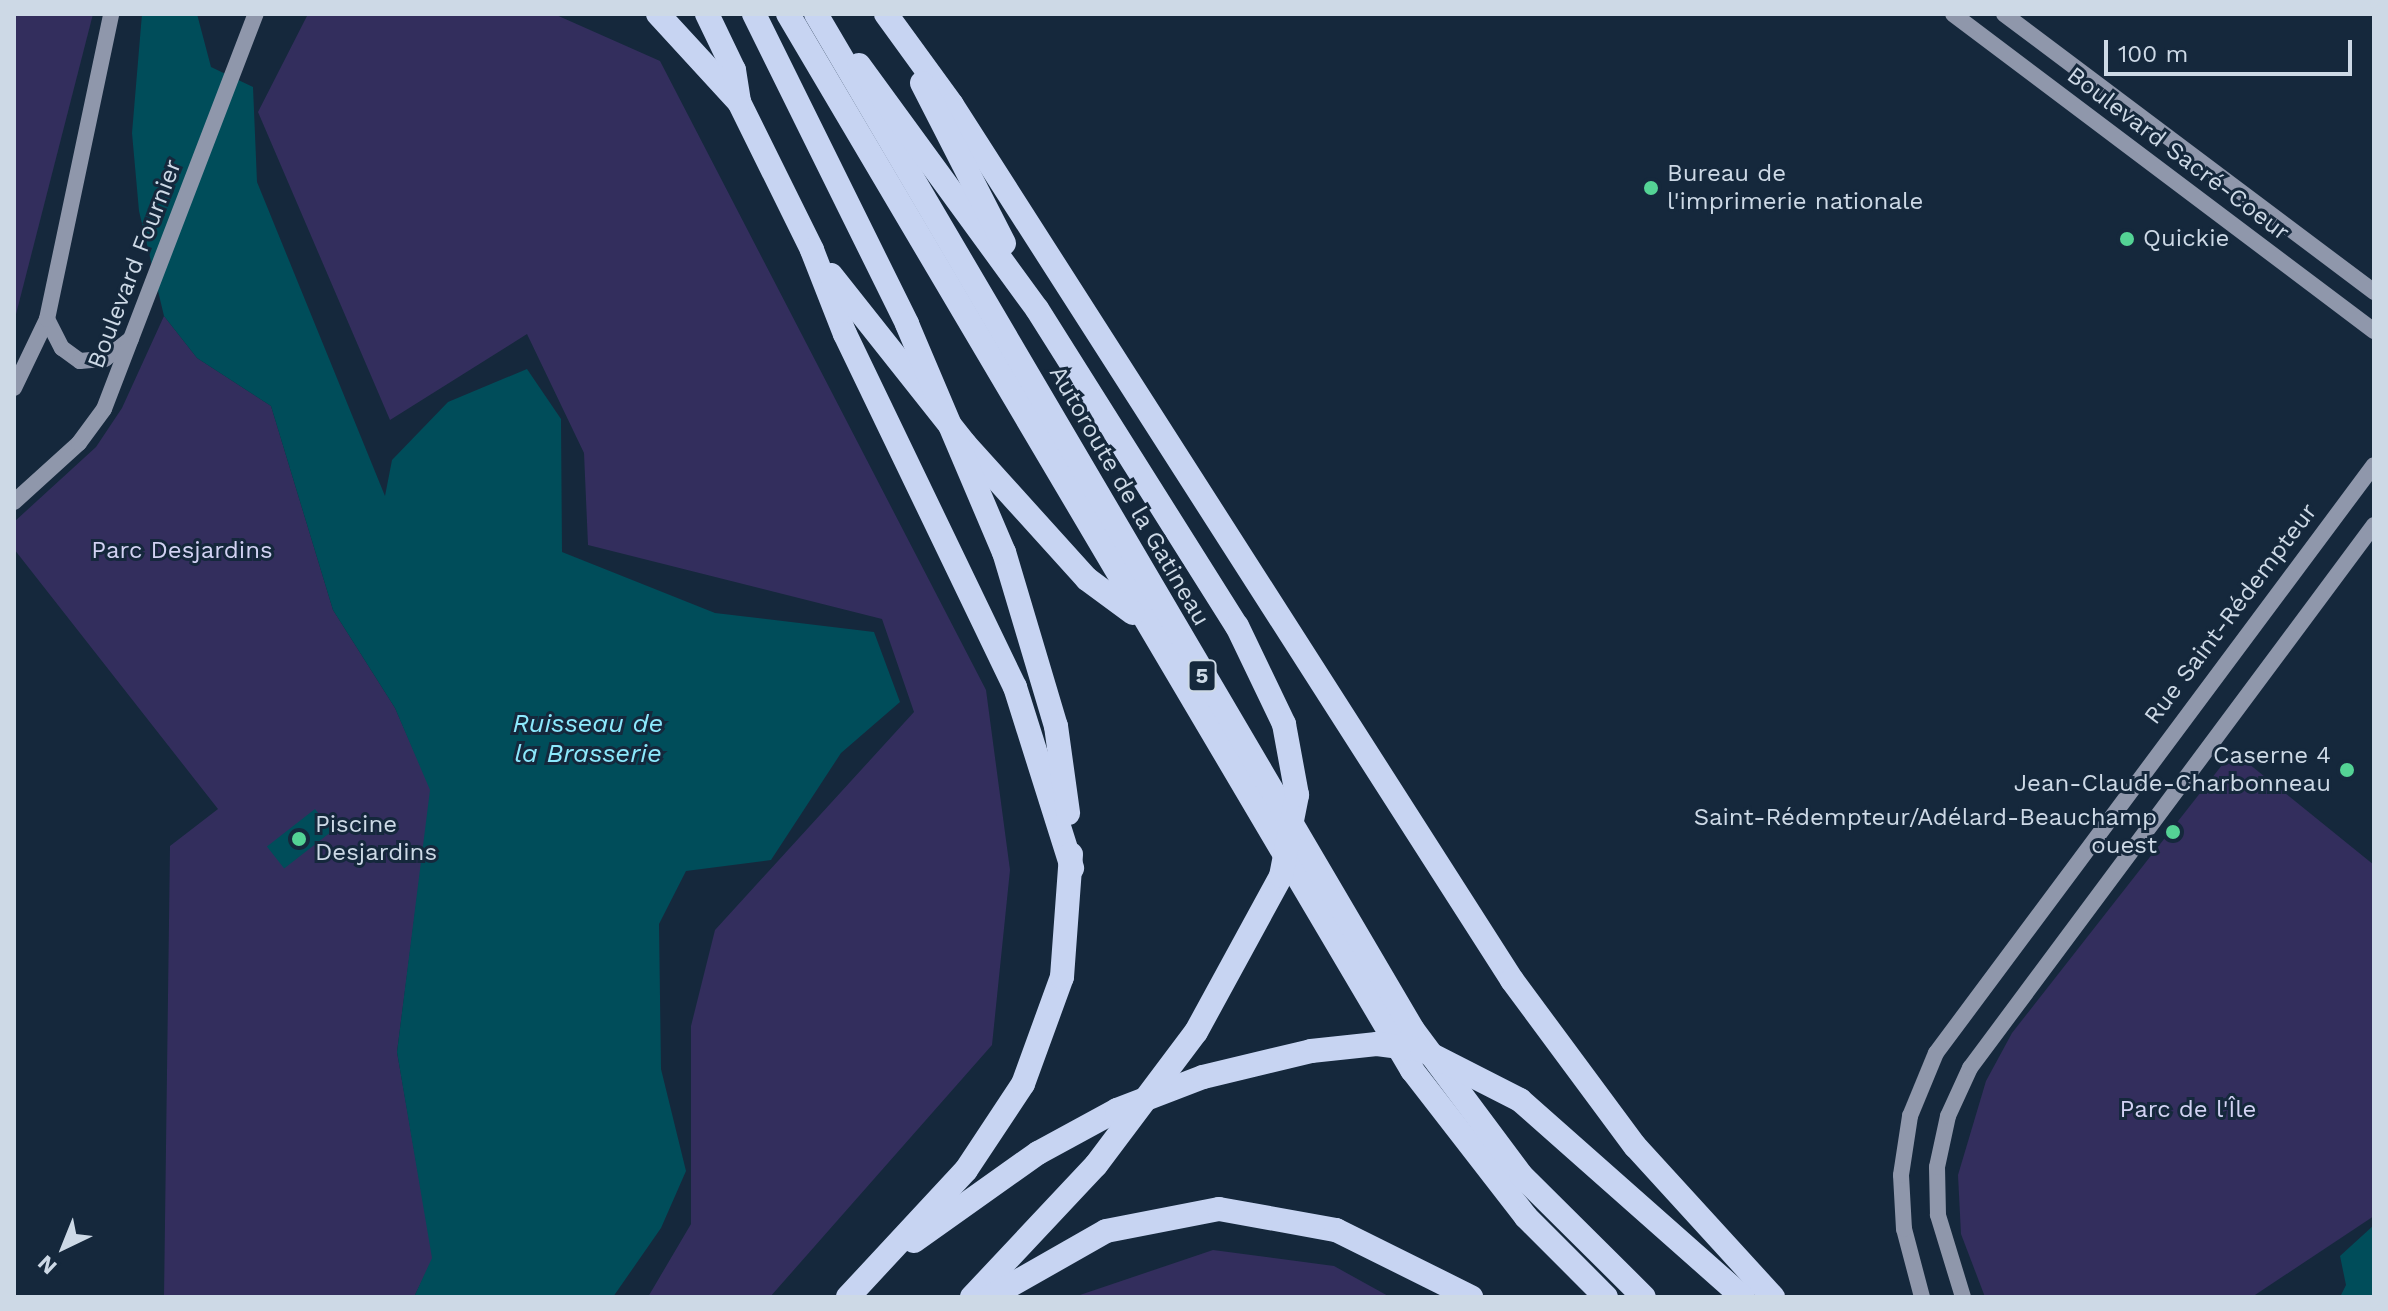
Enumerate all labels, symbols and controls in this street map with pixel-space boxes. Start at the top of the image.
scale bar [2108,24,2356,74]
text: 100 m [2118,40,2188,68]
street label: Boulevard Sacré-Coeur [2061,61,2295,247]
street label: Boulevard Fournier [82,156,188,372]
place label: Bureau de l'imprimerie nationale [1667,160,1923,216]
marker: Bureau de l'imprimerie nationale [1642,179,1660,197]
place label: Quickie [2143,225,2229,253]
marker: Quickie [2118,230,2136,248]
street label: Autoroute de la Gatineau [1043,361,1215,631]
street label: Rue Saint-Rédempteur [2139,498,2323,730]
park label: Parc Desjardins [91,537,273,565]
road number: 5 [1186,658,1218,694]
water label: Ruisseau de la Brasserie [513,708,663,770]
place label: Caserne 4 Jean-Claude-Charbonneau [2014,742,2331,798]
marker: Caserne 4 Jean-Claude-Charbonneau [2338,761,2356,779]
place label: Saint-Rédempteur/Adélard-Beauchamp ouest [1694,804,2157,860]
place label: Piscine Desjardins [315,811,437,867]
marker: Saint-Rédempteur/Adélard-Beauchamp ouest [2164,823,2182,841]
marker: Piscine Desjardins [290,830,308,848]
park label: Parc de l'Île [2120,1096,2256,1124]
north arrow [24,1207,104,1287]
text: N [33,1250,62,1280]

